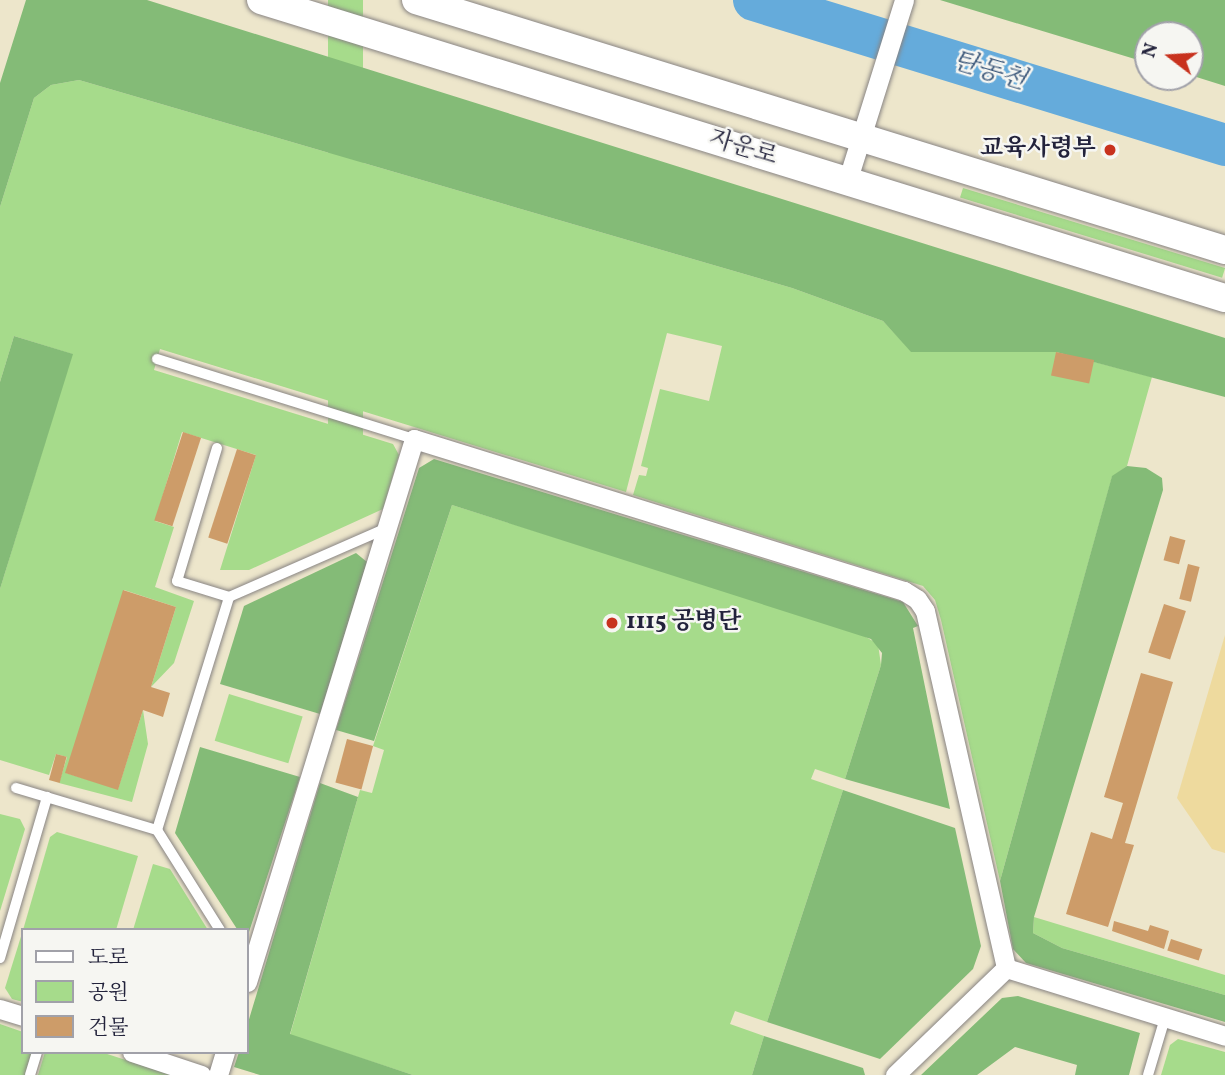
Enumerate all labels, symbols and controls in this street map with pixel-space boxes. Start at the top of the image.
north arrow [1134,21,1204,91]
text: N [1136,40,1165,61]
water label: 탄동천 [948,46,1030,98]
street label: 자운로 [706,125,780,173]
place label: 교육사령부 [980,136,1096,164]
marker: 교육사령부 [1102,142,1118,158]
place label: 1115 공병단 [626,609,741,637]
marker: 1115 공병단 [604,615,620,631]
legend [21,928,248,1054]
text: 도로 [88,944,129,973]
text: 공원 [88,979,129,1008]
text: 건물 [88,1014,129,1043]

